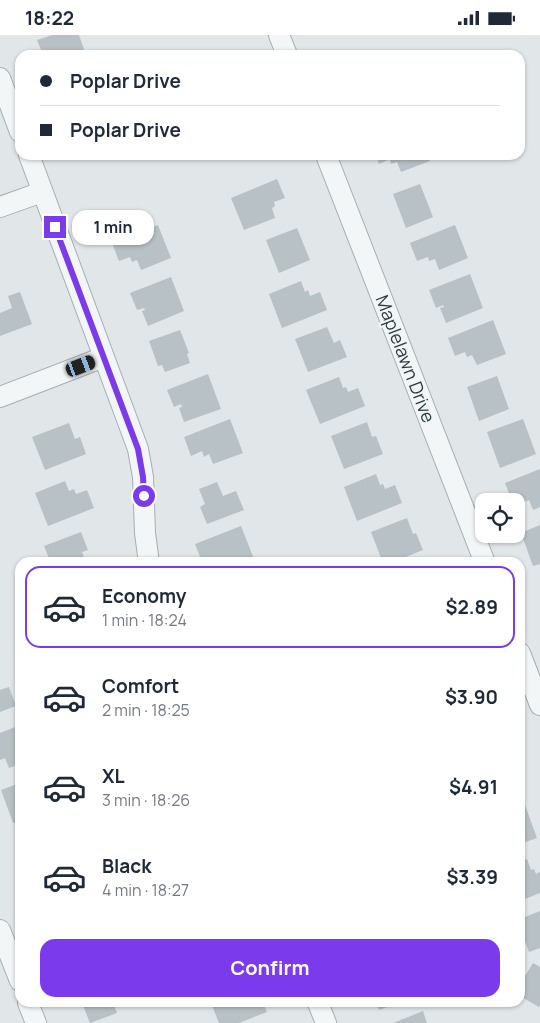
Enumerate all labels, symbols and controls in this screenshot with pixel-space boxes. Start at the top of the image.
text: 18:22 [25,5,74,31]
text: Poplar Drive [70,68,181,94]
text: Poplar Drive [70,117,181,143]
callout: 1 min [72,209,155,245]
route end [44,216,66,238]
text: 1 min [93,216,133,238]
street label: Maplelawn Drive [371,292,441,426]
car [64,354,97,378]
route start [133,485,155,507]
map controls [475,493,525,543]
button: locate [475,493,525,543]
text: Economy [102,583,186,609]
icon: car [42,585,87,630]
text: $2.89 [446,594,498,620]
text: 1 min · 18:24 [102,609,187,631]
text: Comfort [102,673,179,699]
icon: car [42,675,87,720]
text: $3.90 [445,684,498,710]
text: 2 min · 18:25 [102,699,190,721]
text: XL [102,763,125,789]
icon: car [42,765,87,810]
text: $4.91 [449,774,498,800]
text: 3 min · 18:26 [102,789,190,811]
text: Black [102,853,151,879]
icon: car [42,855,87,900]
text: $3.39 [446,864,498,890]
text: 4 min · 18:27 [102,879,189,901]
button: Confirm [40,939,500,997]

